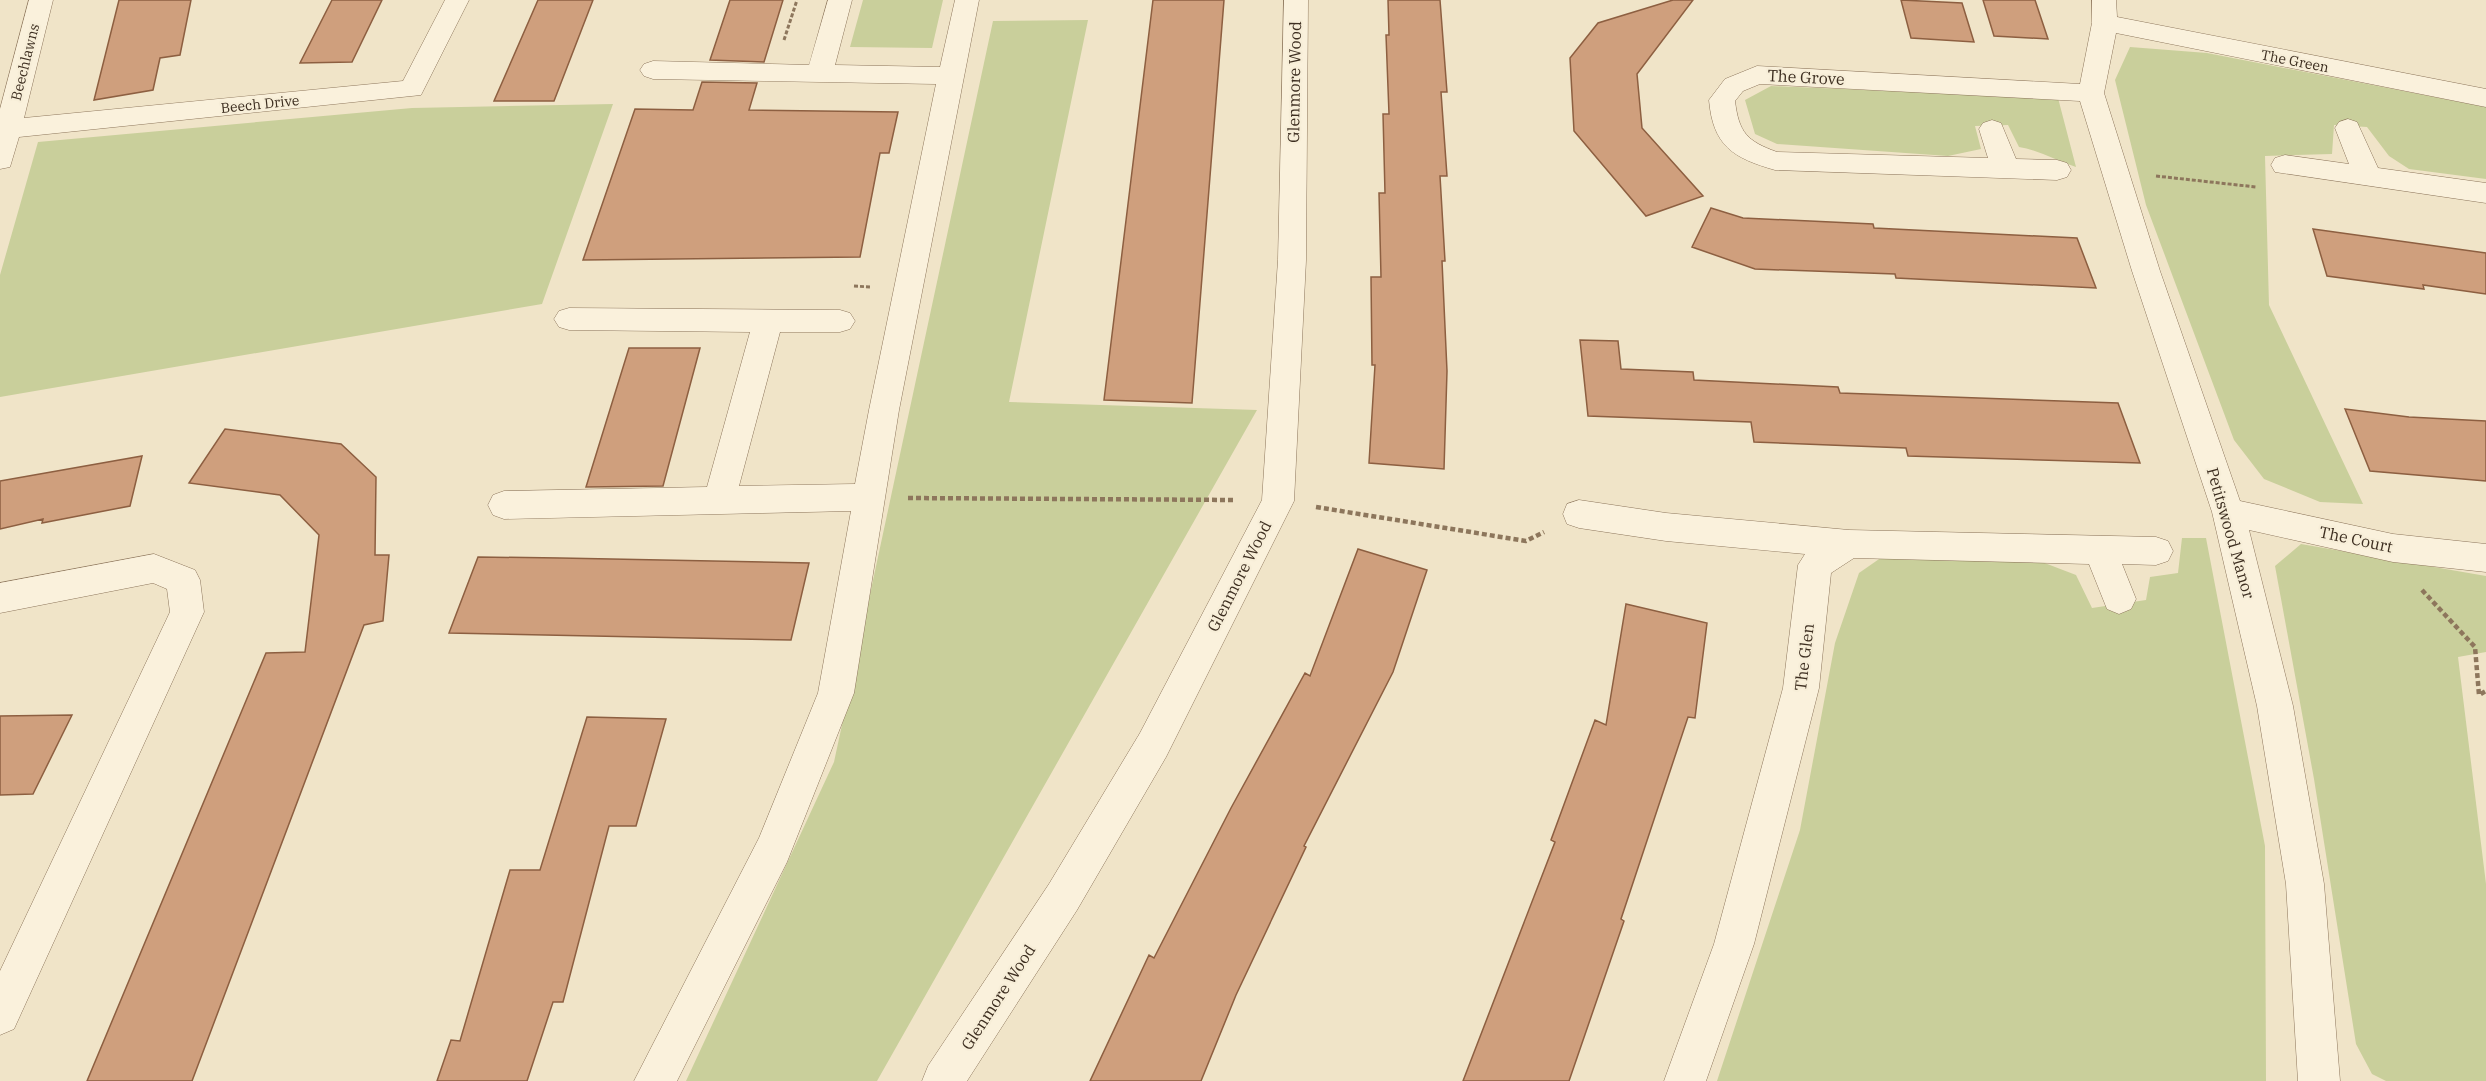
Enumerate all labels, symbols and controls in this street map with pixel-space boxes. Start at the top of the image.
street label: Beechlawns [7,21,43,102]
street label: Glenmore Wood [1283,21,1305,143]
street label: The Green [2259,46,2331,76]
street label: The Grove [1767,65,1845,89]
street label: Beech Drive [220,91,300,117]
street label: Petitswood Manor [2203,465,2259,601]
street label: Glenmore Wood [1202,517,1276,635]
street label: The Court [2317,521,2395,557]
street label: The Glen [1790,622,1818,692]
street label: Glenmore Wood [956,940,1040,1053]

